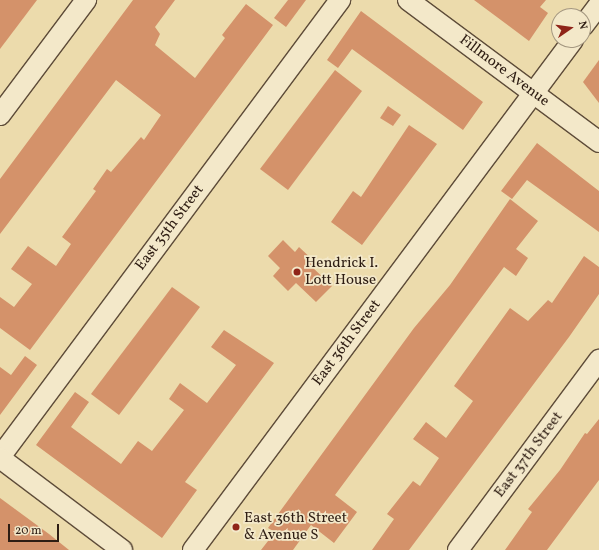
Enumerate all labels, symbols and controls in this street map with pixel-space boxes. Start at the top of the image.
north arrow [551,8,591,48]
text: N [574,20,590,31]
street label: Fillmore Avenue [455,31,553,111]
street label: East 35th Street [132,182,208,274]
place label: Hendrick I. Lott House [305,254,378,289]
marker: Hendrick I. Lott House [292,267,302,277]
street label: East 36th Street [309,296,385,390]
street label: East 37th Street [491,409,567,501]
place label: East 36th Street & Avenue S [244,509,347,544]
scale bar [10,516,61,542]
marker: East 36th Street & Avenue S [231,522,241,532]
text: 20 m [15,523,42,539]

